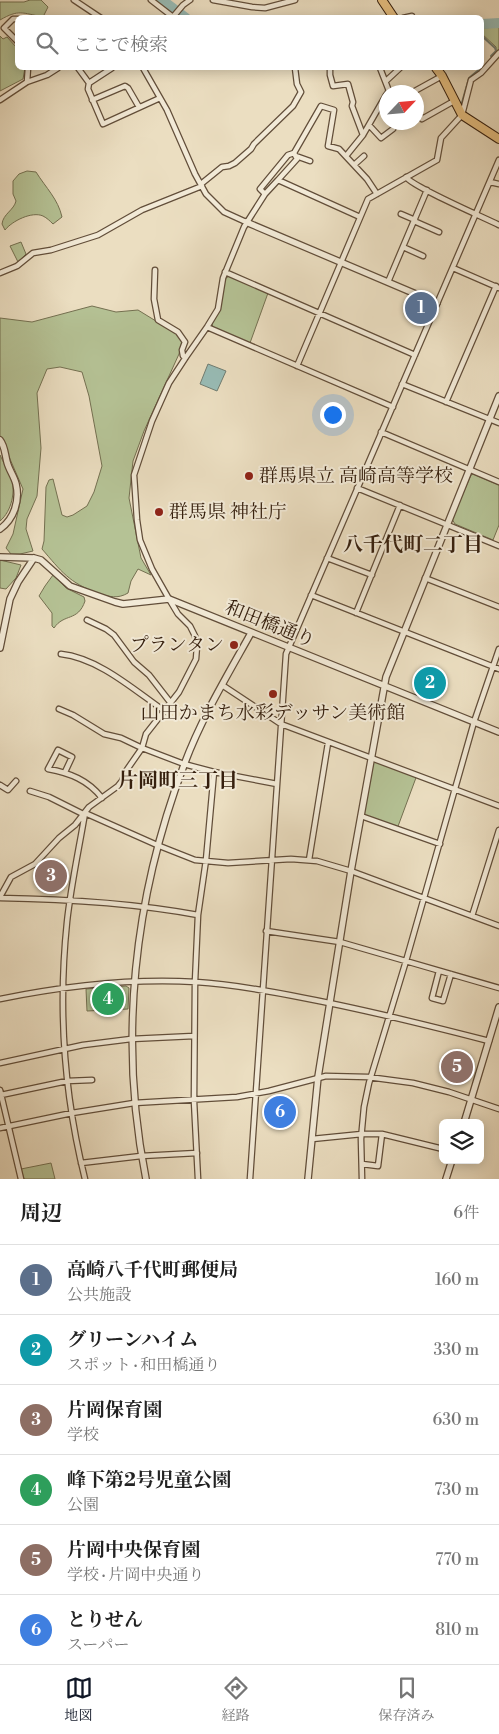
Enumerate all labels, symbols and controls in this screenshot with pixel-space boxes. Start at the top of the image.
search box [15,15,484,70]
icon: search [33,29,61,57]
text: ここで検索 [73,33,168,57]
north arrow [379,85,424,130]
pin: 1 [405,289,437,327]
your location [320,402,346,428]
place label: 群馬県立 高崎高等学校 [259,464,453,488]
marker: 群馬県立 高崎高等学校 [243,470,255,482]
place label: 群馬県 神社庁 [169,500,287,524]
marker: 群馬県 神社庁 [153,506,165,518]
district label: 八千代町二丁目 [343,533,483,558]
street label: 和田橋通り [221,595,319,653]
place label: プランタン [130,633,224,657]
marker: プランタン [228,639,240,651]
pin: 2 [414,664,446,702]
marker: 山田かまち水彩デッサン美術館 [267,688,279,700]
place label: 山田かまち水彩デッサン美術館 [141,701,405,725]
district label: 片岡町三丁目 [118,769,238,794]
pin: 3 [35,857,67,895]
pin: 4 [92,980,124,1018]
pin: 5 [441,1048,473,1086]
pin: 6 [264,1093,296,1131]
map controls [439,1119,484,1164]
button: layers [439,1119,484,1164]
text: 周辺 [20,1201,62,1227]
text: 6件 [453,1203,479,1223]
text: 高崎八千代町郵便局 [67,1258,238,1282]
text: 1 [32,1270,40,1290]
text: 160 m [435,1270,479,1290]
text: 公共施設 [67,1285,131,1305]
text: グリーンハイム [67,1328,198,1352]
text: 2 [31,1340,41,1360]
text: 330 m [433,1340,479,1360]
text: スポット · 和田橋通り [67,1355,220,1375]
text: 片岡保育園 [67,1398,162,1422]
text: 3 [31,1410,41,1430]
text: 630 m [433,1410,479,1430]
text: 学校 [67,1425,99,1445]
text: 峰下第2号児童公園 [67,1468,231,1492]
text: 4 [31,1480,41,1500]
text: 730 m [434,1480,479,1500]
text: 公園 [67,1495,99,1515]
text: 片岡中央保育園 [67,1538,200,1562]
text: 5 [31,1550,41,1570]
text: 770 m [435,1550,479,1570]
text: 学校 · 片岡中央通り [67,1565,204,1585]
text: とりせん [67,1608,143,1632]
text: 6 [31,1620,41,1640]
text: 810 m [435,1620,479,1640]
text: スーパー [67,1635,129,1655]
tab: 地図 [65,1674,93,1725]
tab: 経路 [222,1674,250,1725]
tab: 保存済み [379,1674,435,1725]

